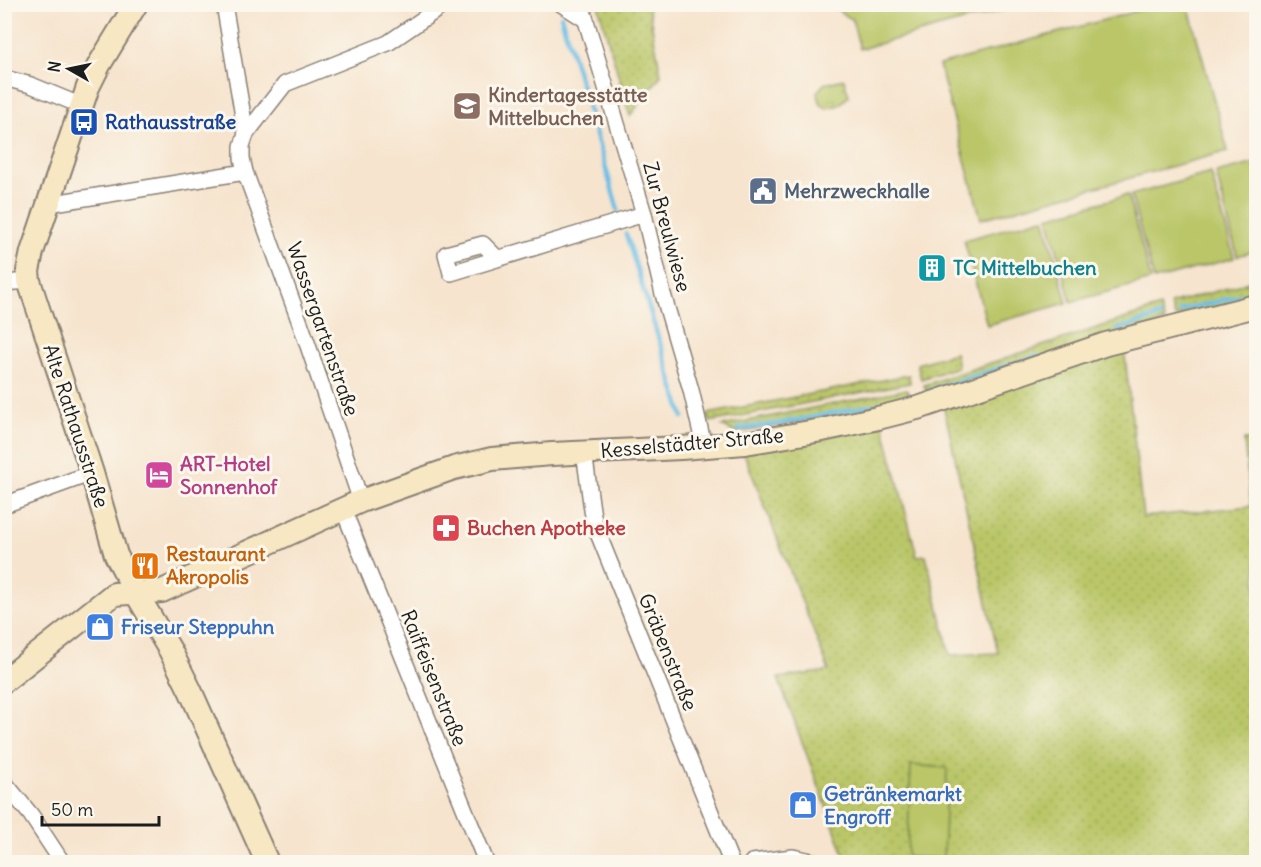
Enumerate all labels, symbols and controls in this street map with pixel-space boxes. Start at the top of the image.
north arrow [39,39,99,99]
text: N [43,60,65,74]
place label: Kindertagesstätte Mittelbuchen [488,82,648,130]
school or university icon: Kindertagesstätte Mittelbuchen [451,90,483,122]
bus stop icon: Rathausstraße [68,106,100,138]
place label: Rathausstraße [105,109,236,134]
street label: Zur Breulwiese [638,159,697,295]
public building icon: Mehrzweckhalle [747,175,779,207]
place label: Mehrzweckhalle [784,178,930,203]
street label: Wassergartenstraße [282,239,365,419]
building icon: TC Mittelbuchen [916,252,948,284]
place label: TC Mittelbuchen [953,255,1097,280]
street label: Alte Rathausstraße [38,341,115,511]
street label: Kesselstädter Straße [599,422,785,463]
place label: ART-Hotel Sonnenhof [180,451,279,499]
hotel icon: ART-Hotel Sonnenhof [143,459,175,491]
pharmacy icon: Buchen Apotheke [430,512,462,544]
place label: Buchen Apotheke [467,515,626,540]
place label: Restaurant Akropolis [166,541,266,589]
restaurant icon: Restaurant Akropolis [129,550,161,582]
street label: Gräbenstraße [634,590,703,714]
street label: Raiffeisenstraße [396,606,473,750]
shop icon: Friseur Steppuhn [84,611,116,643]
place label: Friseur Steppuhn [121,614,275,639]
place label: Getränkemarkt Engroff [824,781,962,829]
scale bar [42,789,159,827]
shop icon: Getränkemarkt Engroff [787,789,819,821]
text: 50 m [51,798,93,821]

